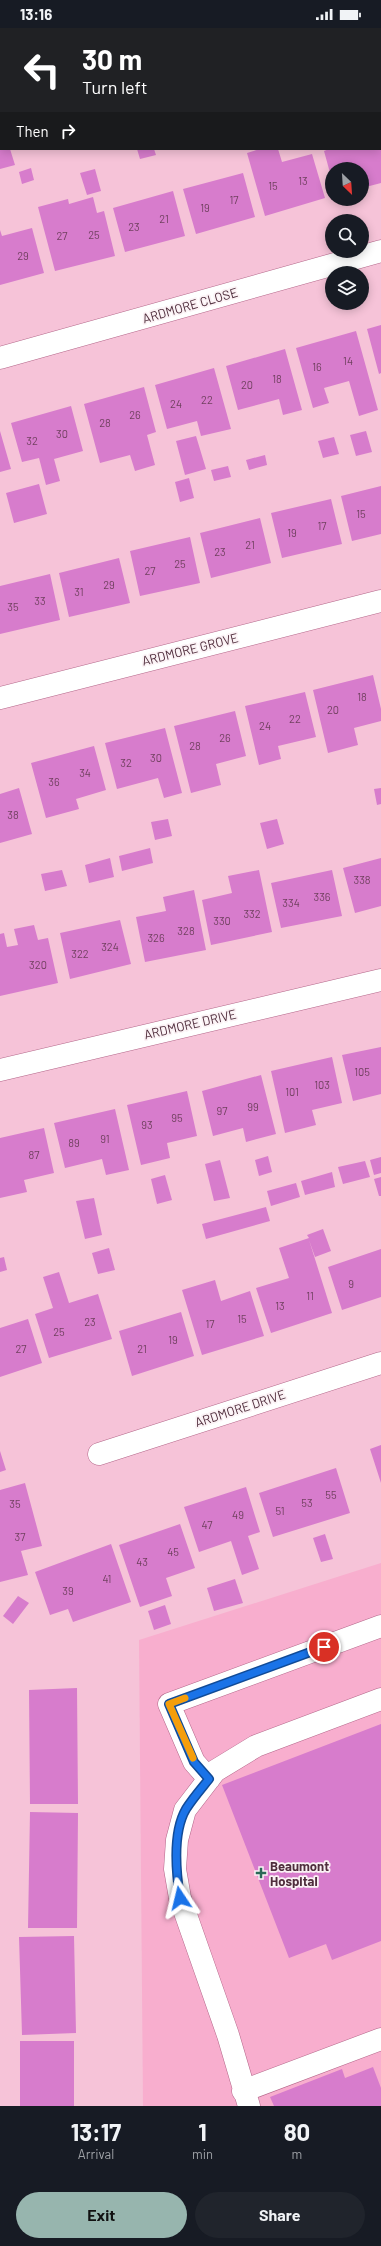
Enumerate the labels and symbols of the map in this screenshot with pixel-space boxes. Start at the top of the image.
north arrow [325,162,369,206]
house number: 13 [298,174,308,187]
house number: 15 [268,179,278,192]
house number: 17 [229,193,239,206]
house number: 19 [200,201,210,214]
house number: 21 [159,212,169,225]
house number: 23 [128,220,140,233]
house number: 25 [88,228,100,241]
house number: 27 [56,229,68,242]
house number: 29 [17,249,29,262]
street label: ARDMORE CLOSE [140,284,240,326]
house number: 14 [343,354,353,367]
house number: 16 [312,360,322,373]
house number: 18 [272,372,282,385]
house number: 20 [241,378,253,391]
house number: 22 [201,393,213,406]
house number: 24 [170,397,182,410]
house number: 26 [129,408,141,421]
house number: 28 [99,416,111,429]
house number: 30 [56,427,68,440]
house number: 32 [26,434,38,447]
house number: 15 [356,507,366,520]
house number: 17 [317,519,327,532]
house number: 19 [287,526,297,539]
house number: 21 [245,538,255,551]
house number: 23 [214,545,226,558]
house number: 25 [174,557,186,570]
house number: 27 [144,564,156,577]
house number: 29 [103,578,115,591]
house number: 31 [74,585,84,598]
house number: 33 [34,594,46,607]
house number: 35 [7,600,19,613]
street label: ARDMORE GROVE [140,629,240,669]
house number: 18 [357,690,367,703]
house number: 20 [327,703,339,716]
house number: 22 [289,712,301,725]
house number: 24 [259,719,271,732]
house number: 26 [219,731,231,744]
house number: 28 [189,739,201,752]
house number: 30 [150,751,162,764]
house number: 32 [120,756,132,769]
house number: 34 [79,766,91,779]
house number: 36 [48,775,60,788]
house number: 38 [7,808,19,821]
house number: 338 [353,873,371,886]
house number: 336 [314,890,331,903]
house number: 334 [282,896,300,909]
house number: 332 [243,907,261,920]
house number: 330 [213,914,231,927]
house number: 328 [177,924,195,937]
house number: 326 [147,931,165,944]
house number: 324 [101,940,119,953]
house number: 322 [71,947,89,960]
house number: 320 [29,958,47,971]
street label: ARDMORE DRIVE [142,1006,238,1042]
house number: 105 [354,1065,370,1078]
house number: 103 [314,1078,330,1091]
house number: 101 [285,1085,299,1098]
house number: 99 [247,1100,259,1113]
house number: 97 [217,1104,227,1117]
house number: 95 [171,1111,183,1124]
house number: 93 [141,1118,153,1131]
house number: 91 [100,1132,110,1145]
house number: 89 [68,1136,80,1149]
house number: 87 [29,1148,39,1161]
house number: 9 [348,1277,354,1290]
house number: 11 [306,1289,314,1302]
house number: 13 [275,1299,285,1312]
house number: 15 [237,1312,247,1325]
house number: 23 [84,1315,96,1328]
house number: 17 [205,1317,215,1330]
house number: 25 [53,1325,65,1338]
house number: 19 [168,1333,178,1346]
house number: 27 [15,1342,27,1355]
house number: 21 [137,1342,147,1355]
street label: ARDMORE DRIVE [193,1386,287,1430]
house number: 55 [325,1488,337,1501]
house number: 53 [301,1496,313,1509]
house number: 35 [9,1497,21,1510]
house number: 51 [275,1504,285,1517]
house number: 49 [232,1508,244,1521]
house number: 47 [202,1518,212,1531]
house number: 37 [15,1530,25,1543]
house number: 45 [167,1545,179,1558]
house number: 43 [136,1555,148,1568]
house number: 41 [103,1572,111,1585]
house number: 39 [62,1584,74,1597]
pin [307,1630,341,1664]
place label: Beaumont Hospital [270,1858,329,1889]
marker: Beaumont Hospital [255,1867,267,1879]
position arrow [159,1877,201,1919]

